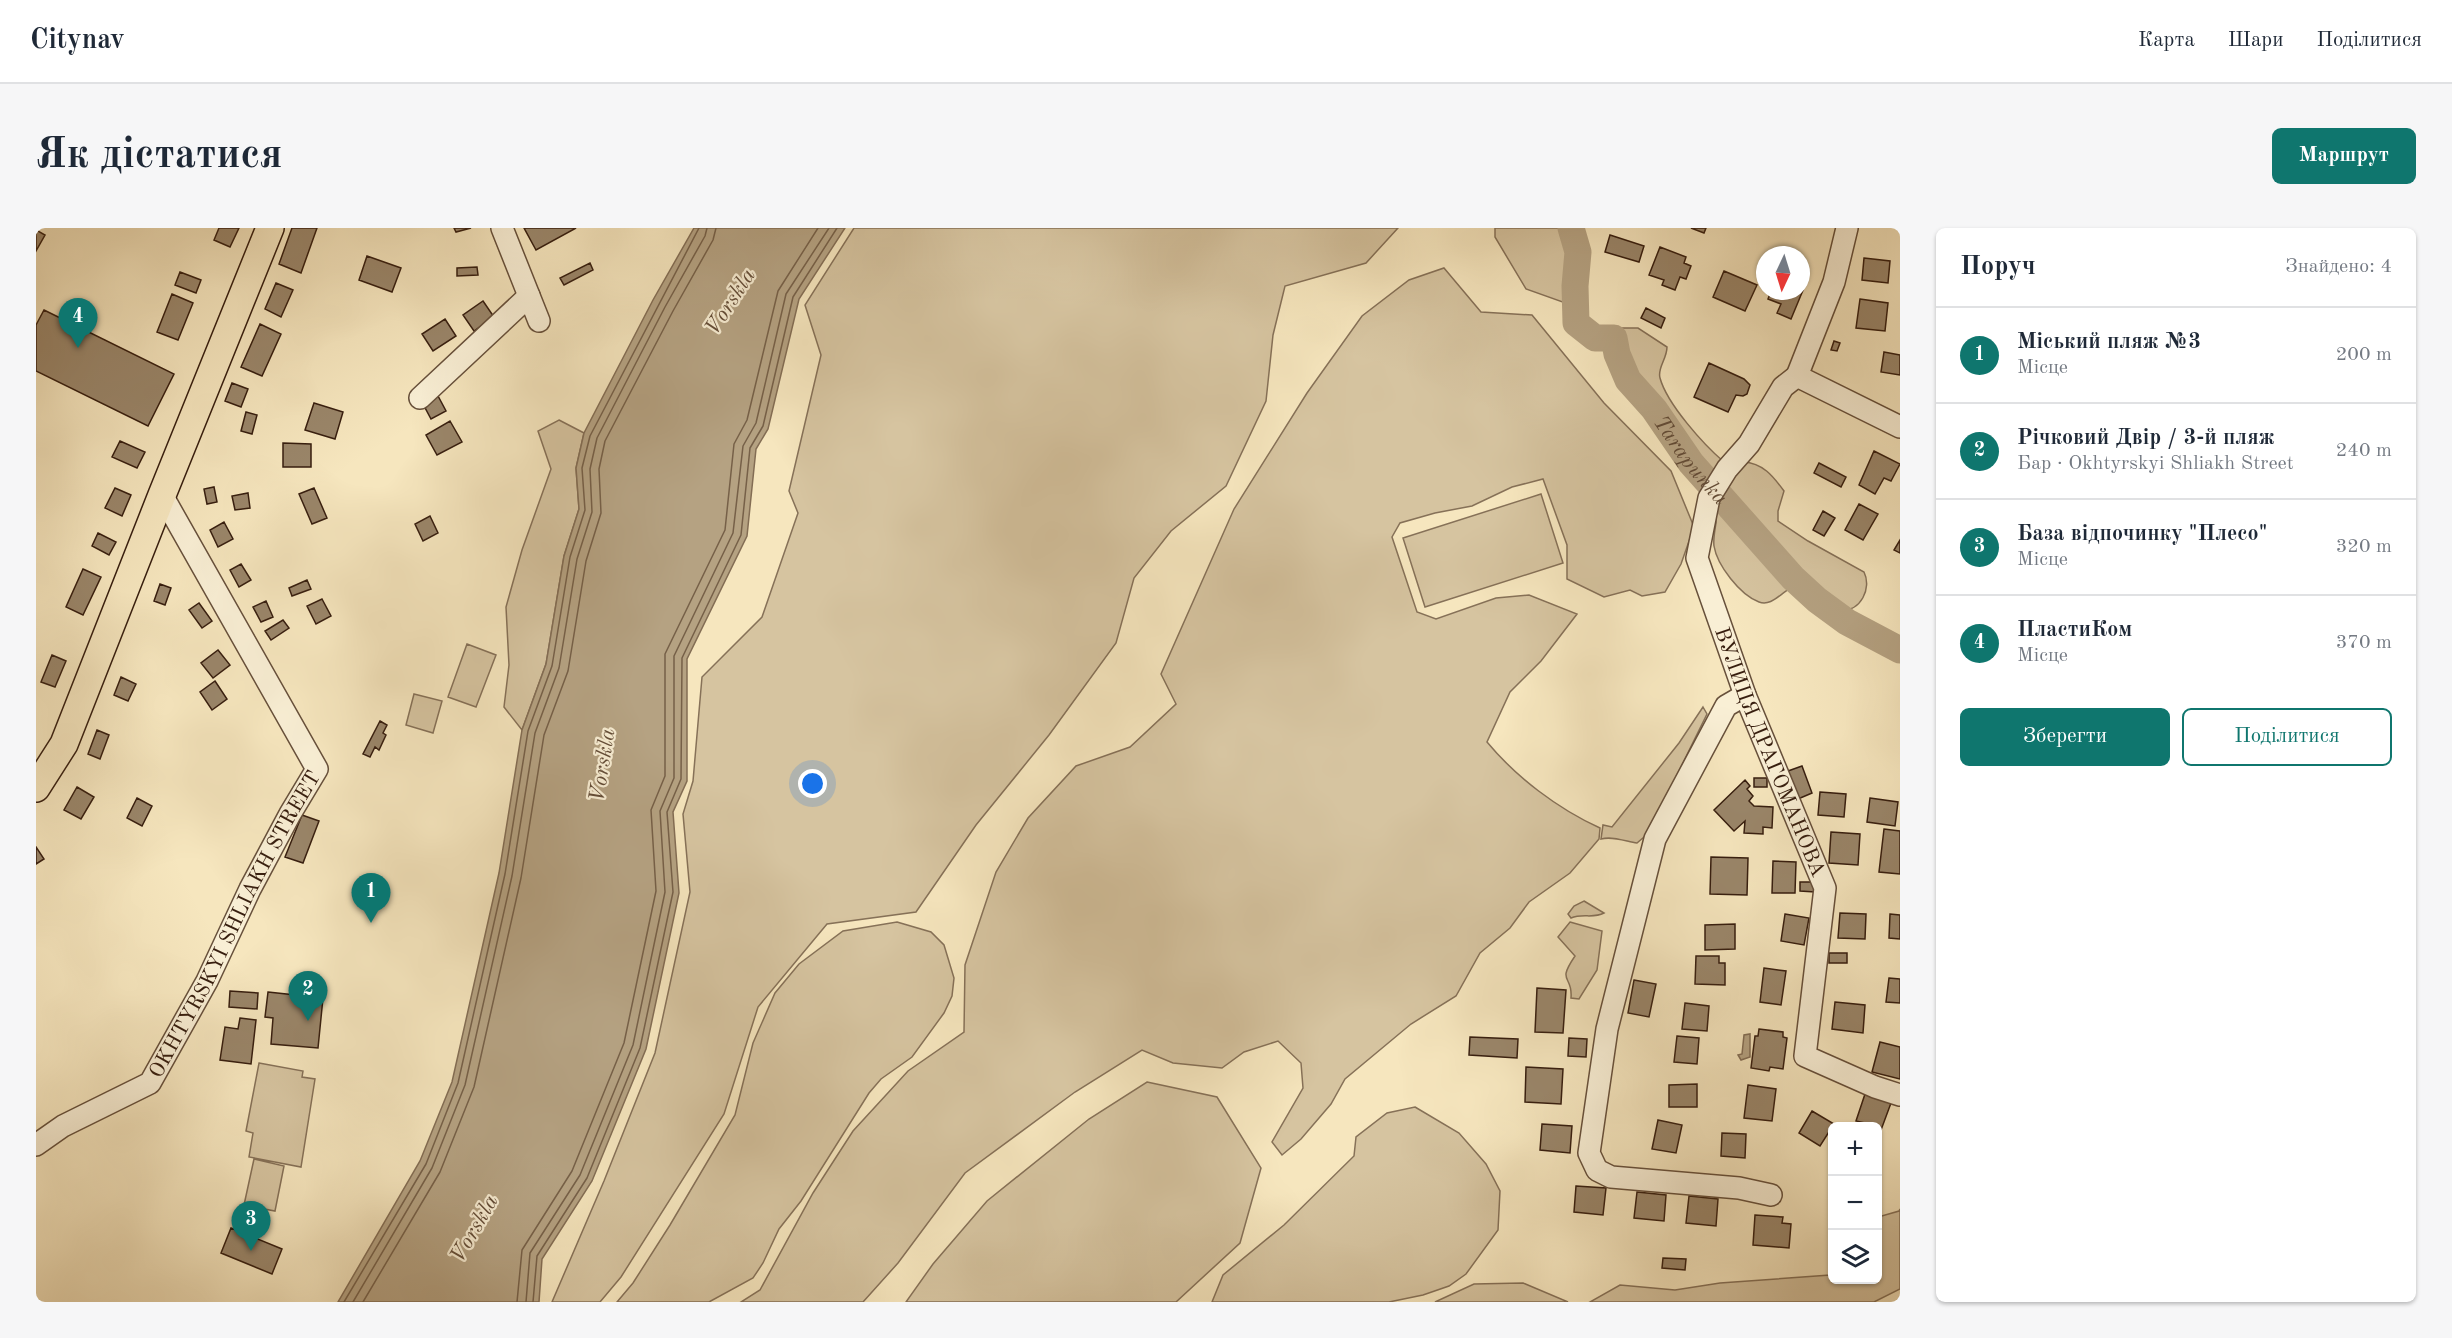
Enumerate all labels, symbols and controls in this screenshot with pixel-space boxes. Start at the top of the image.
text: Citynav [30,27,125,55]
text: Карта [2138,30,2195,51]
text: Шари [2228,30,2283,51]
text: Поділитися [2316,30,2422,51]
button: Маршрут [2272,128,2416,184]
text: Як дістатися [36,135,283,177]
north arrow [1756,246,1810,300]
text: Поруч [1960,254,2036,280]
text: Знайдено: 4 [2285,257,2392,277]
water label: Vorskla [701,265,760,339]
pin: 4 [58,298,98,348]
text: Міський пляж №3 [2017,331,2201,353]
text: 1 [1974,345,1985,365]
text: 200 m [2336,345,2392,365]
text: Місце [2017,358,2068,378]
water label: Tarapunka [1649,412,1732,510]
text: Річковий Двір / 3-й пляж [2017,427,2275,449]
text: 2 [1974,441,1985,461]
text: 240 m [2336,441,2392,461]
text: Бар · Okhtyrskyi Shliakh Street [2017,454,2294,474]
text: База відпочинку "Плесо" [2017,523,2267,545]
text: 3 [1974,537,1985,557]
text: 320 m [2336,537,2392,557]
text: Місце [2017,550,2068,570]
text: ПластиКом [2017,619,2132,641]
street label: ВУЛИЦЯ ДРАГОМАНОВА [1710,625,1828,880]
text: 4 [1974,633,1985,653]
text: 370 m [2336,633,2392,653]
text: Місце [2017,646,2068,666]
button: Зберегти [1960,708,2170,766]
button: Поділитися [2182,708,2392,766]
water label: Vorskla [586,727,620,804]
street label: OKHTYRSKYI SHLIAKH STREET [146,768,325,1082]
your location [798,769,827,798]
pin: 1 [352,874,390,923]
pin: 2 [288,972,328,1021]
map controls [1828,1122,1882,1284]
button: + [1828,1122,1882,1176]
button: − [1828,1176,1882,1230]
water label: Vorskla [447,1191,503,1267]
pin: 3 [232,1202,270,1251]
button: layers [1828,1230,1882,1284]

